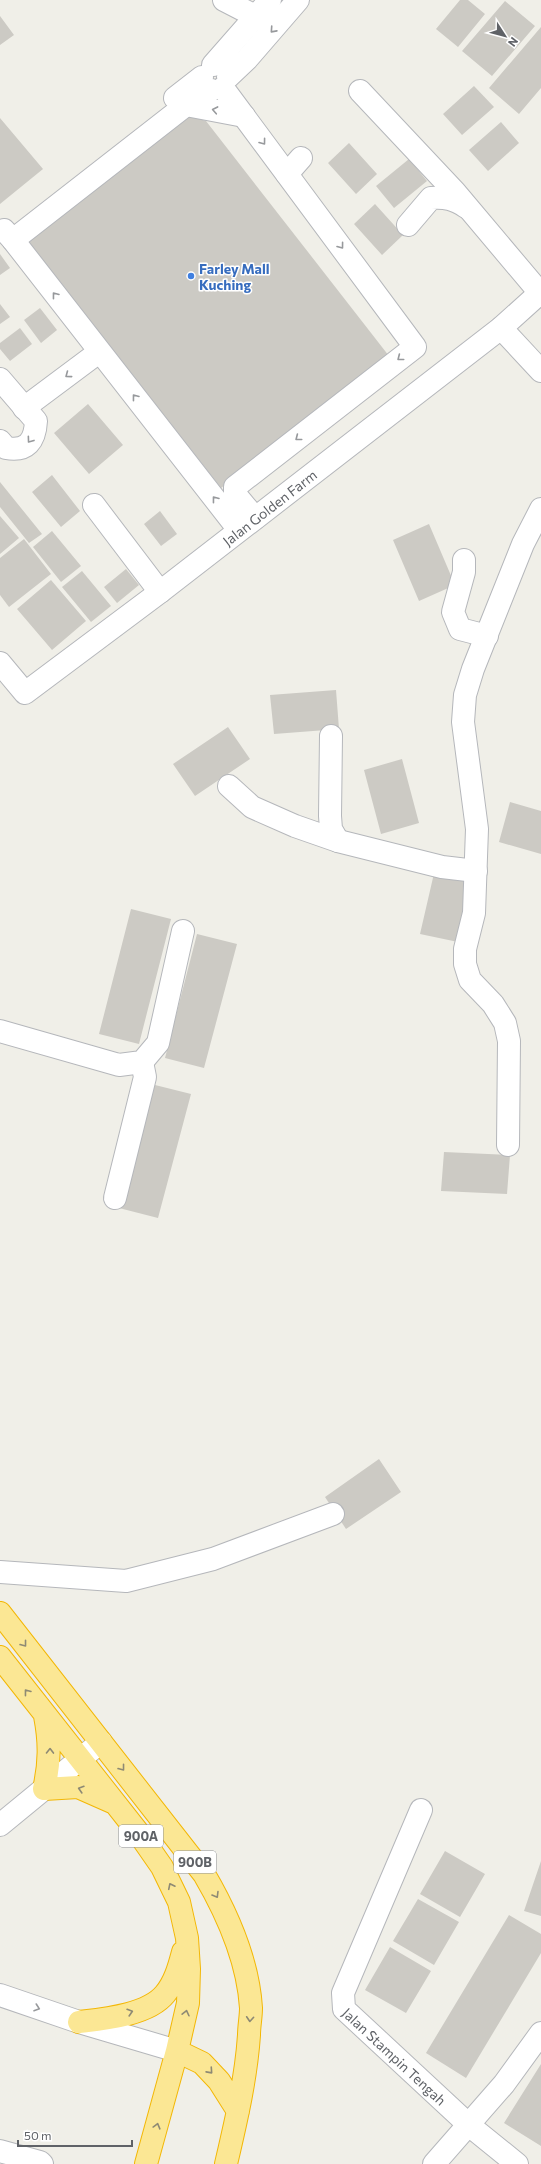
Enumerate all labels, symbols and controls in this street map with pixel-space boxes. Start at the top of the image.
north arrow [485,16,525,56]
one-way arrow [270,25,277,32]
text: N [506,35,521,49]
one-way arrow [211,107,218,115]
one-way arrow [258,138,265,145]
one-way arrow [336,242,343,249]
place label: Farley Mall Kuching [199,260,270,293]
marker: Farley Mall Kuching [186,271,196,281]
one-way arrow [53,292,60,299]
one-way arrow [398,354,405,361]
one-way arrow [65,370,72,377]
one-way arrow [133,395,140,402]
one-way arrow [295,433,302,440]
one-way arrow [28,436,35,443]
street label: Jalan Golden Farm [219,466,320,549]
one-way arrow [213,497,220,504]
one-way arrow [19,1640,26,1647]
one-way arrow [25,1689,32,1696]
one-way arrow [45,1748,54,1754]
one-way arrow [117,1764,124,1771]
one-way arrow [78,1785,85,1794]
road number: 900A [119,1825,163,1847]
road number: 900B [174,1851,216,1873]
one-way arrow [168,1883,176,1890]
one-way arrow [212,1891,219,1898]
one-way arrow [33,2003,40,2012]
street label: Jalan Stampin Tengah [339,2004,450,2108]
one-way arrow [127,2008,134,2017]
one-way arrow [181,2010,189,2016]
one-way arrow [245,2016,254,2022]
one-way arrow [205,2066,213,2074]
scale bar [18,2122,132,2148]
one-way arrow [152,2123,160,2130]
text: 50 m [24,2128,52,2142]

